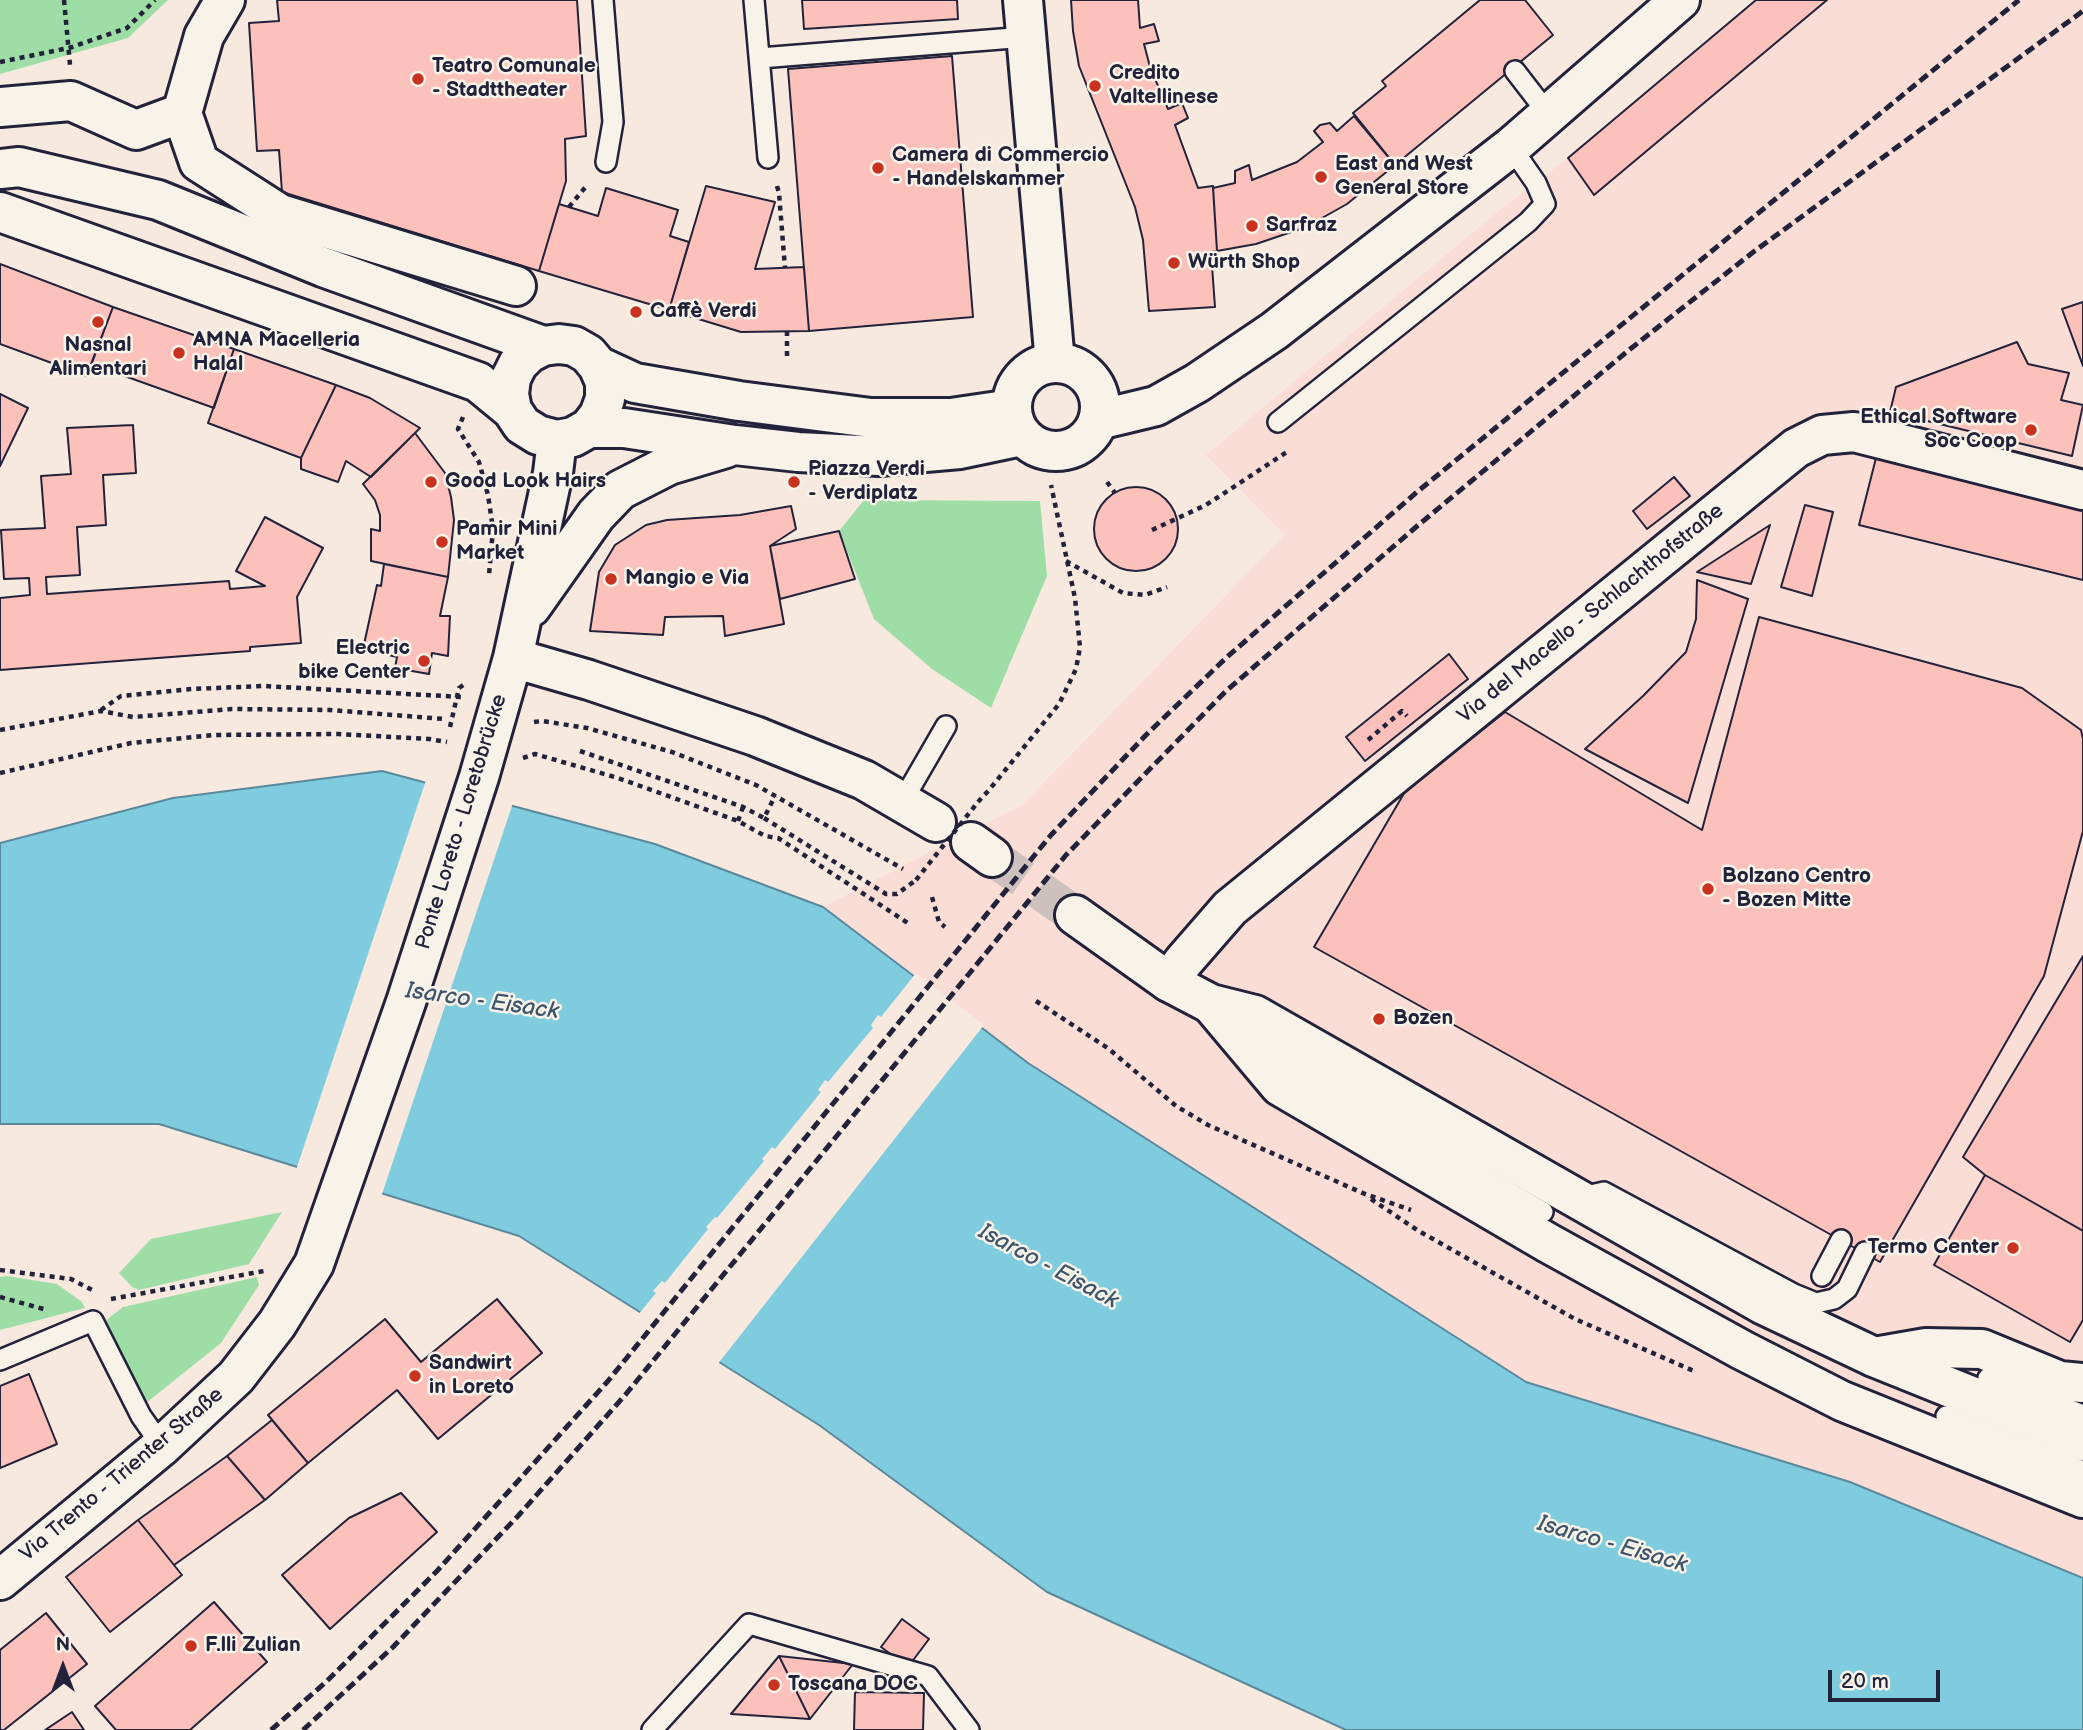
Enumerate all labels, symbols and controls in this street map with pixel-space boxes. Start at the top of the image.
place label: Teatro Comunale - Stadttheater [432,54,596,104]
place label: Credito Valtellinese [1109,61,1218,111]
marker: Teatro Comunale - Stadttheater [410,71,426,87]
marker: Credito Valtellinese [1087,78,1103,94]
place label: Camera di Commercio - Handelskammer [892,143,1109,193]
place label: East and West General Store [1335,152,1473,202]
marker: Camera di Commercio - Handelskammer [870,160,886,176]
marker: East and West General Store [1313,169,1329,185]
place label: Sarfraz [1266,213,1337,239]
marker: Sarfraz [1244,218,1260,234]
place label: Würth Shop [1188,250,1300,276]
marker: Würth Shop [1166,255,1182,271]
place label: Caffè Verdi [650,299,757,325]
marker: Caffè Verdi [628,304,644,320]
marker: Nasnal Alimentari [90,314,106,330]
place label: AMNA Macelleria Halal [193,328,360,378]
place label: Nasnal Alimentari [49,333,147,383]
marker: AMNA Macelleria Halal [171,345,187,361]
place label: Ethical Software Soc Coop [1860,405,2017,455]
marker: Ethical Software Soc Coop [2023,422,2039,438]
place label: Piazza Verdi - Verdiplatz [808,457,925,507]
place label: Good Look Hairs [445,469,606,495]
marker: Good Look Hairs [423,474,439,490]
marker: Piazza Verdi - Verdiplatz [786,474,802,490]
street label: Via del Macello - Schlachthofstraße [1453,499,1729,729]
place label: Pamir Mini Market [456,517,557,567]
marker: Pamir Mini Market [434,534,450,550]
place label: Mangio e Via [625,566,749,592]
marker: Mangio e Via [603,571,619,587]
place label: Electric bike Center [298,636,410,686]
marker: Electric bike Center [416,653,432,669]
street label: Ponte Loreto - Loretobrücke [411,691,513,953]
place label: Bolzano Centro - Bozen Mitte [1722,864,1871,914]
marker: Bolzano Centro - Bozen Mitte [1700,881,1716,897]
water label: Isarco - Eisack [404,978,560,1026]
place label: Bozen [1393,1006,1453,1032]
marker: Bozen [1371,1011,1387,1027]
water label: Isarco - Eisack [973,1219,1123,1315]
place label: Termo Center [1867,1235,1999,1261]
marker: Termo Center [2005,1240,2021,1256]
place label: Sandwirt in Loreto [429,1351,514,1401]
marker: Sandwirt in Loreto [407,1368,423,1384]
street label: Via Trento - Trienter Straße [15,1383,229,1567]
water label: Isarco - Eisack [1534,1510,1690,1580]
north arrow [28,1632,98,1702]
place label: F.lli Zulian [205,1633,301,1659]
text: N [56,1634,70,1657]
marker: F.lli Zulian [183,1638,199,1654]
scale bar [1831,1656,1943,1700]
text: 20 m [1841,1669,1889,1694]
place label: Toscana DOC [788,1672,918,1698]
marker: Toscana DOC [766,1677,782,1693]

